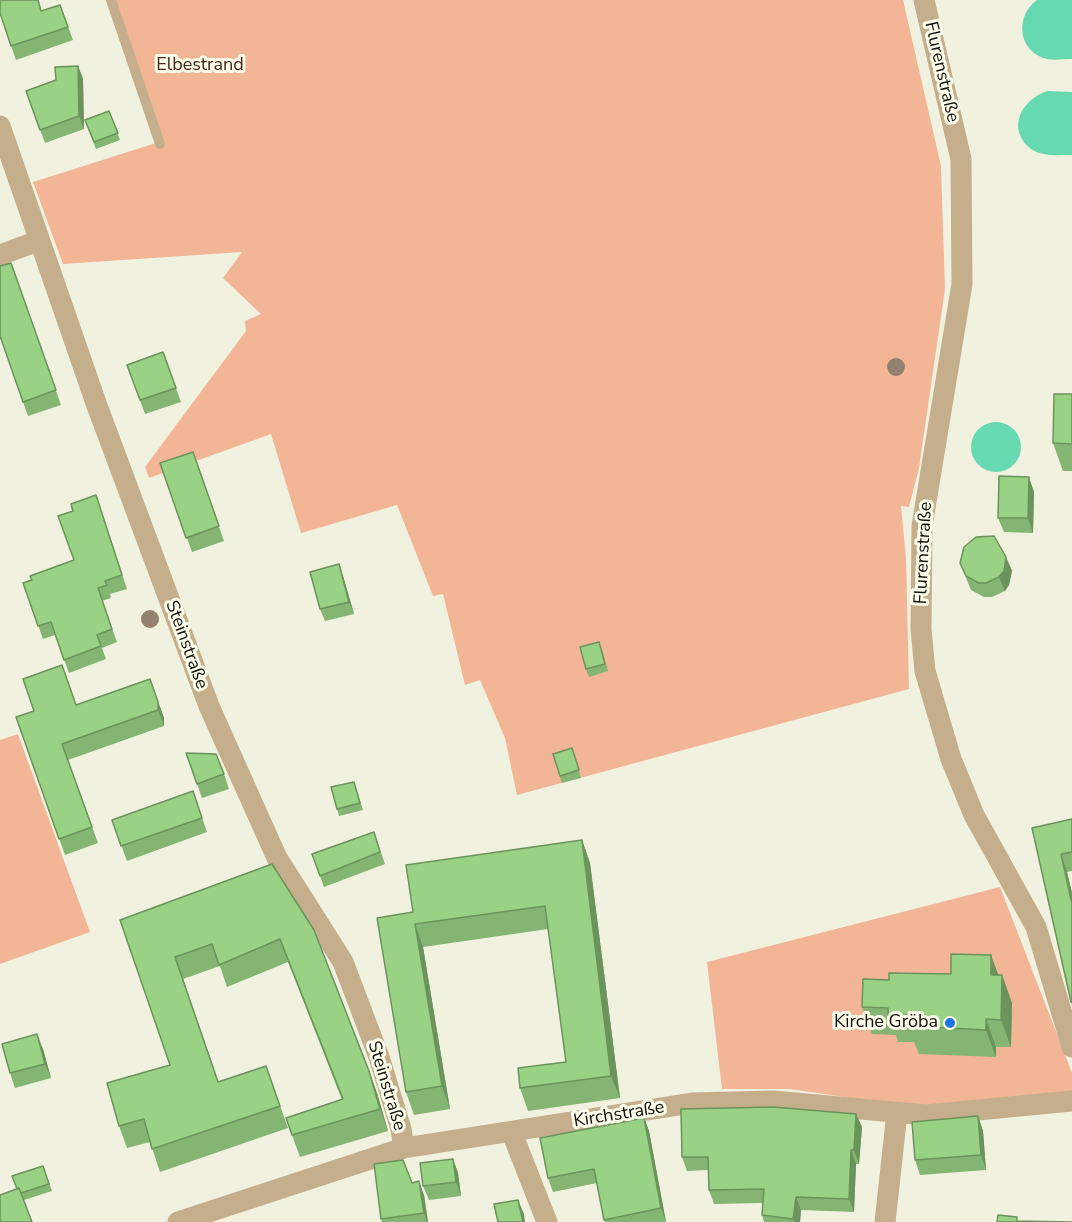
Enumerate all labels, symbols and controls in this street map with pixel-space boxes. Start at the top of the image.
street label: Flurenstraße [919,19,963,125]
park label: Elbestrand [156,55,244,77]
street label: Flurenstraße [911,501,937,605]
street label: Steinstraße [160,598,212,692]
place label: Kirche Gröba [834,1012,938,1034]
marker: Kirche Gröba [943,1016,957,1030]
street label: Steinstraße [362,1039,410,1133]
street label: Kirchstraße [572,1097,666,1133]

